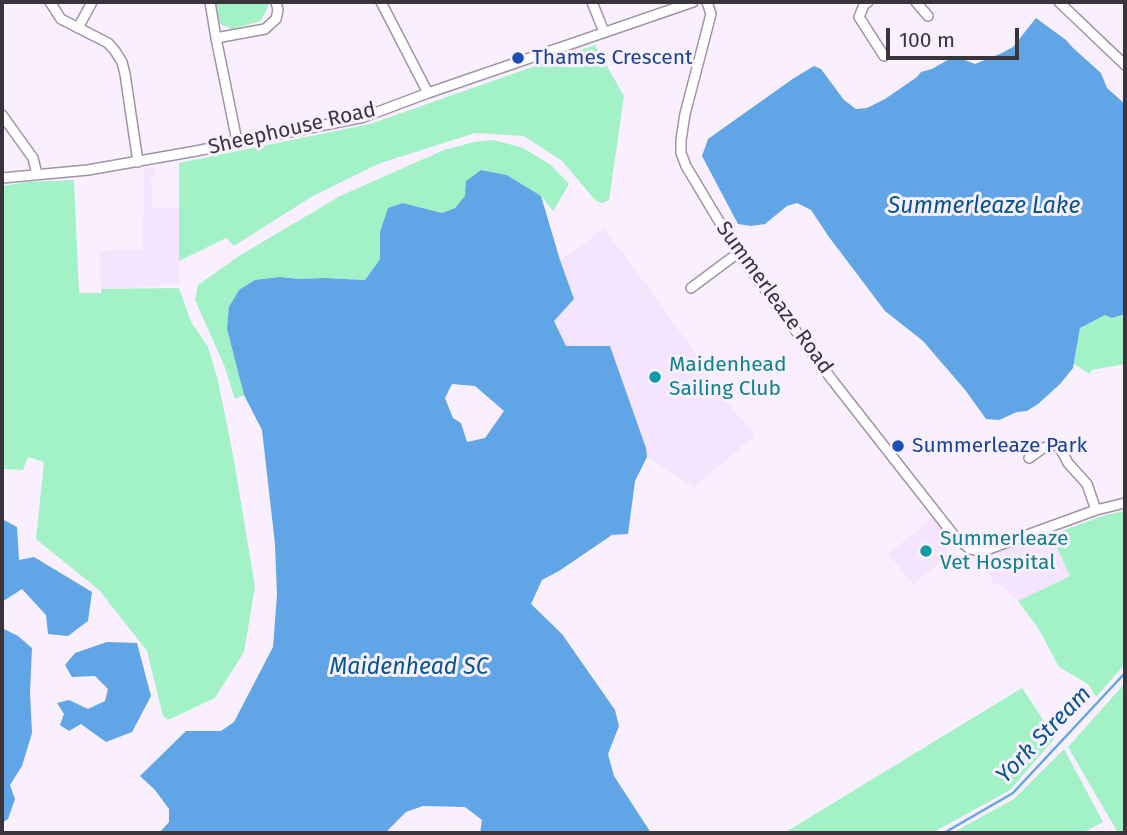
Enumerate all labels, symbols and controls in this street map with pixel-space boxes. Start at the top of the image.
scale bar [889,14,1022,58]
text: 100 m [899,27,955,53]
place label: Thames Crescent [532,45,693,71]
marker: Thames Crescent [510,50,526,66]
street label: Sheephouse Road [206,97,378,161]
water label: Summerleaze Lake [888,193,1080,221]
street label: Summerleaze Road [710,217,838,379]
place label: Maidenhead Sailing Club [669,352,787,402]
marker: Maidenhead Sailing Club [647,369,663,385]
place label: Summerleaze Park [912,433,1087,459]
marker: Summerleaze Park [890,438,906,454]
place label: Summerleaze Vet Hospital [940,526,1068,576]
marker: Summerleaze Vet Hospital [918,543,934,559]
water label: Maidenhead SC [330,654,488,682]
water label: York Stream [991,681,1097,789]

